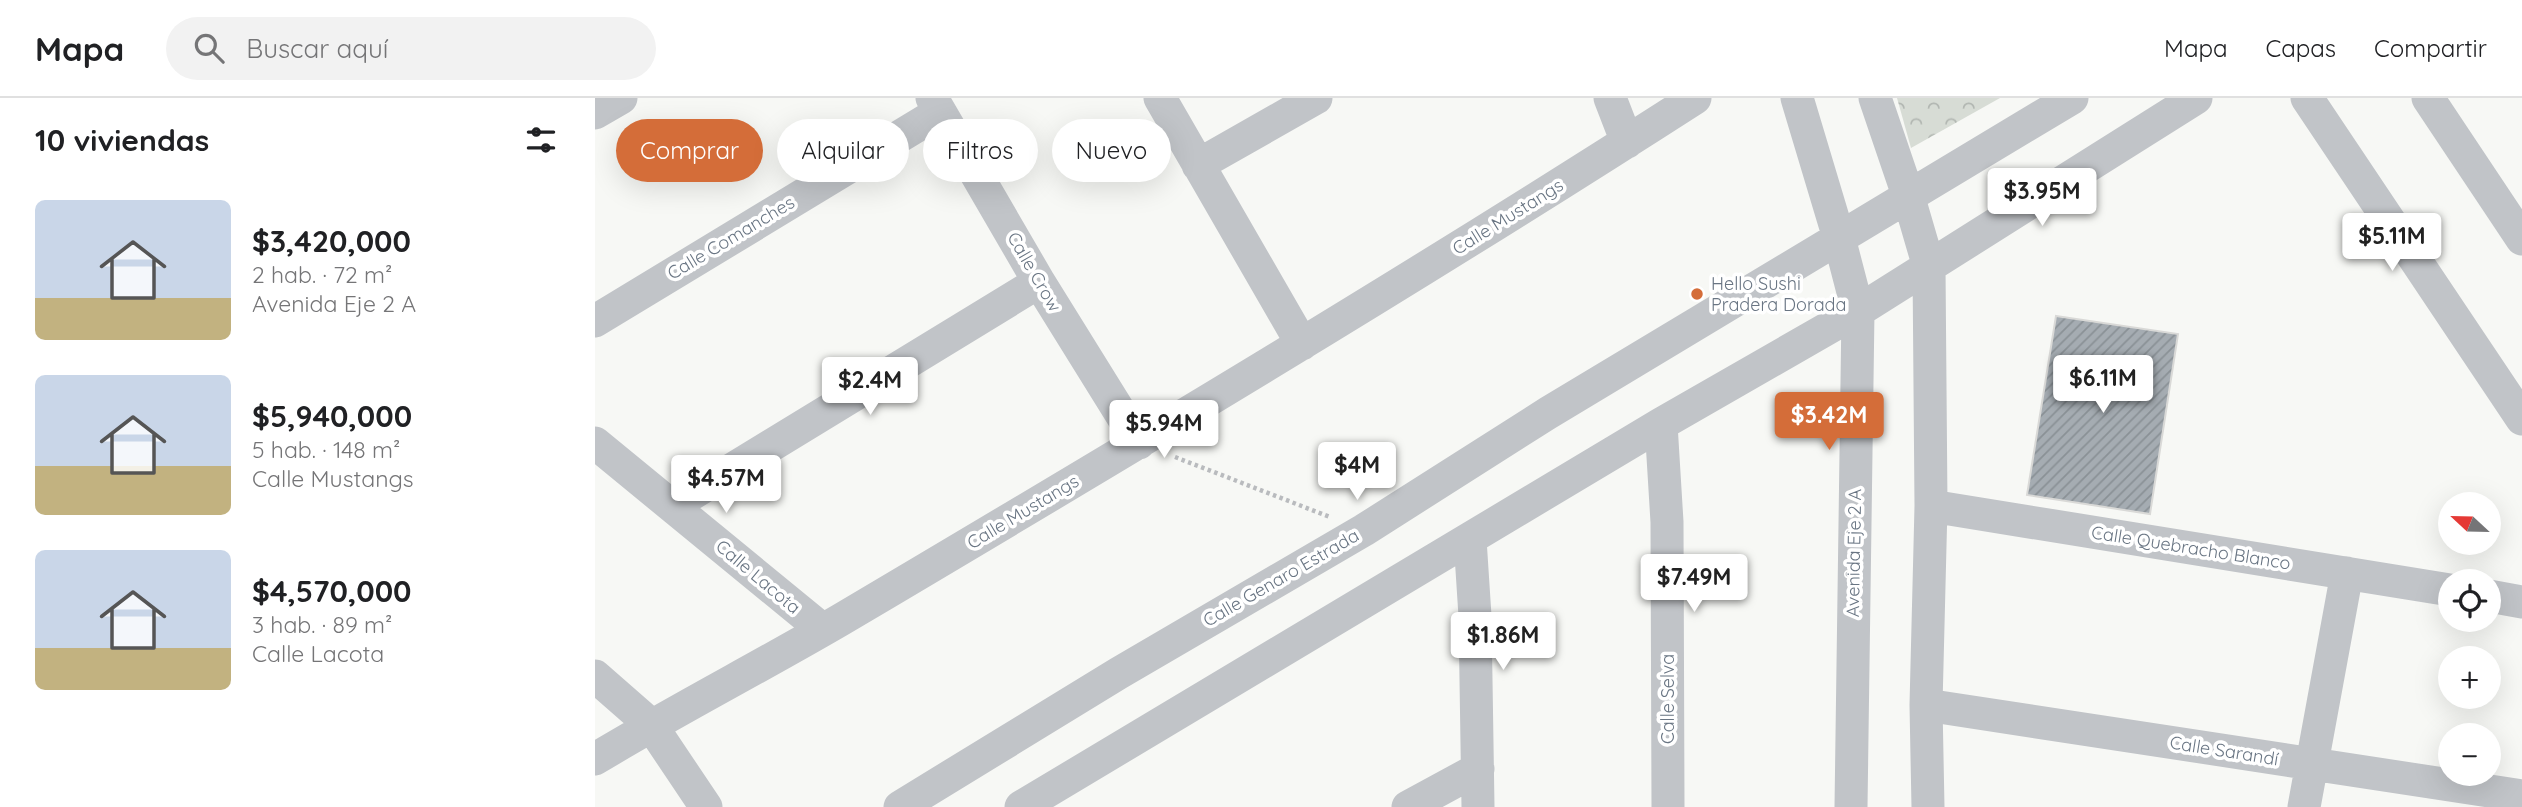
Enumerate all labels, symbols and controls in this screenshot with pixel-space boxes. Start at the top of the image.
search box [166,17,656,80]
text: Mapa [35,28,124,69]
icon: search [190,29,228,67]
text: Buscar aquí [246,32,388,65]
text: Mapa [2164,33,2228,63]
text: Capas [2266,33,2336,63]
text: Compartir [2374,33,2487,63]
chip: Comprar [616,119,763,182]
chip: Alquilar [777,119,909,182]
chip: Filtros [923,119,1038,182]
chip: Nuevo [1052,119,1171,182]
text: 10 viviendas [35,121,209,159]
icon: filters [522,121,560,159]
pin: $3.95M [1985,169,2099,228]
street label: Calle Mustangs [1448,173,1567,260]
text: $3.95M [2004,176,2080,205]
street label: Calle Comanches [663,191,799,285]
pin: $5.11M [2335,214,2449,273]
text: $5.11M [2358,221,2426,250]
text: $3,420,000 [252,222,411,260]
icon: home [91,228,175,312]
street label: Calle Crow [1002,228,1067,316]
text: 2 hab. · 72 m² [252,260,392,289]
place label: Hello Sushi Pradera Dorada [1711,272,1846,316]
marker: Hello Sushi Pradera Dorada [1689,286,1705,302]
text: Avenida Eje 2 A [252,289,416,318]
pin: $6.11M [2046,356,2160,415]
pin: $2.4M [821,358,919,417]
text: $6.11M [2069,363,2137,392]
text: $2.4M [838,365,902,394]
pin: $3.42M [1772,392,1886,452]
text: $5,940,000 [252,397,412,435]
pin: $5.94M [1107,400,1221,460]
text: $3.42M [1791,400,1867,429]
icon: home [91,403,175,487]
text: $5.94M [1125,408,1203,437]
text: 5 hab. · 148 m² [252,435,400,464]
pin: $4M [1323,442,1391,502]
text: $4M [1334,450,1380,479]
pin: $4.57M [669,456,783,515]
text: $4.57M [687,463,765,492]
text: Calle Mustangs [252,464,413,493]
street label: Calle Mustangs [963,469,1083,554]
street label: Avenida Eje 2 A [1841,488,1866,617]
north arrow [2438,492,2501,555]
map controls [2438,492,2501,786]
street label: Calle Quebracho Blanco [2090,520,2292,575]
street label: Calle Genaro Estrada [1199,524,1363,632]
street label: Calle Lacota [711,535,805,619]
pin: $7.49M [1637,554,1751,614]
text: $7.49M [1657,562,1731,591]
button: locate [2438,569,2501,632]
text: $4,570,000 [252,572,411,610]
icon: home [91,578,175,662]
text: 3 hab. · 89 m² [252,610,392,639]
pin: $1.86M [1446,612,1560,672]
text: $1.86M [1467,620,1539,649]
text: Calle Lacota [252,639,384,668]
button: + [2438,646,2501,709]
street label: Calle Selva [1656,654,1679,744]
button: − [2438,723,2501,786]
street label: Calle Sarandí [2168,731,2280,770]

